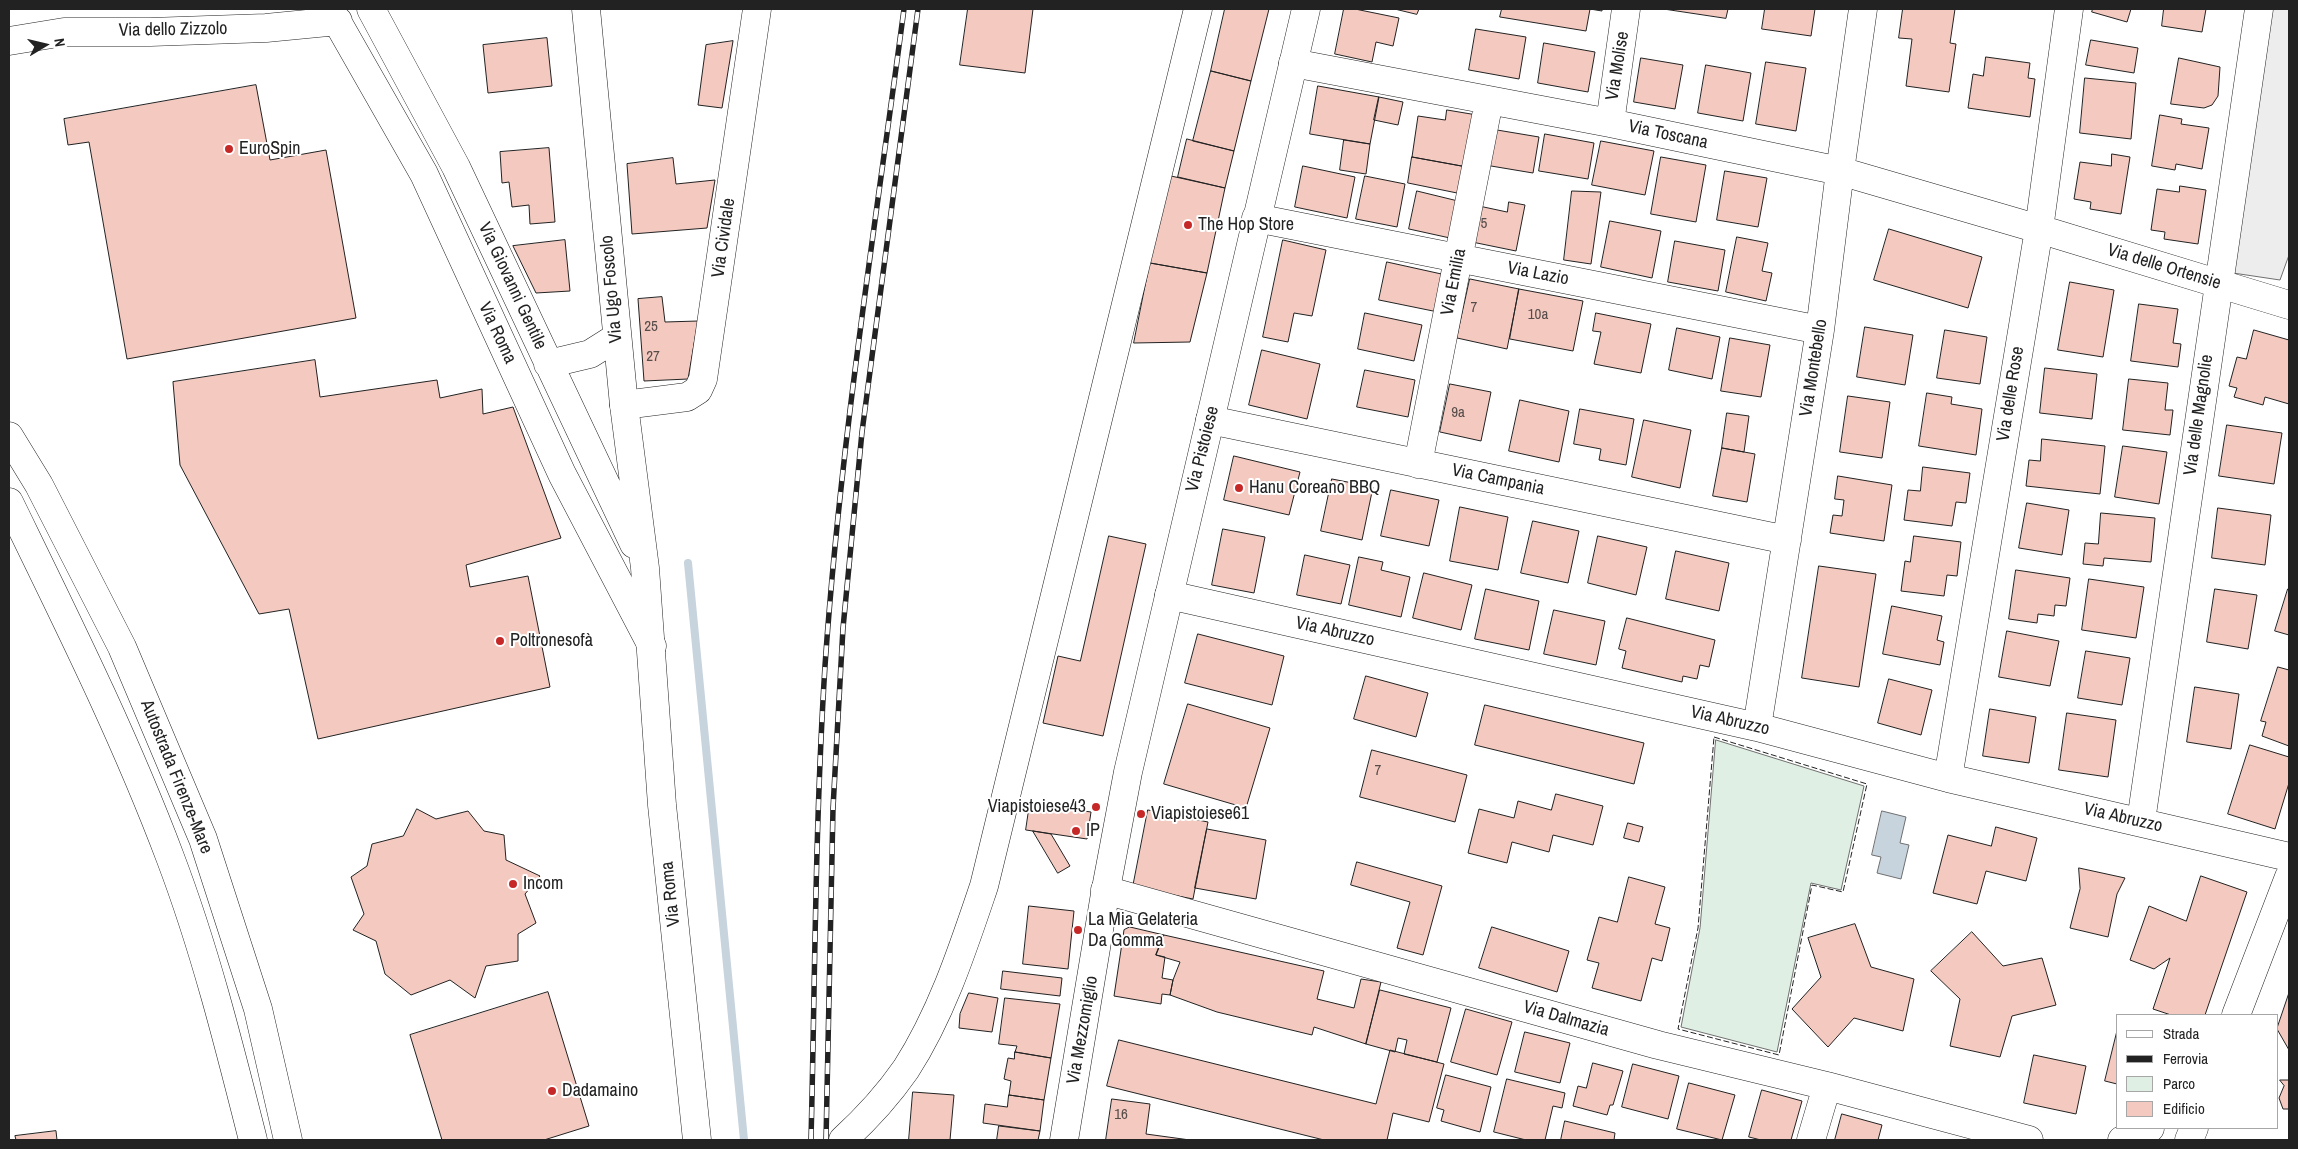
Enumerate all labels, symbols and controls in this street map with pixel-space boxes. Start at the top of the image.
street label: Via dello Zizzolo [118,18,228,42]
north arrow [20,20,70,70]
street label: Via Molise [1602,30,1634,102]
text: N [50,37,69,48]
street label: Via Toscana [1626,116,1710,154]
place label: EuroSpin [239,138,301,160]
marker: EuroSpin [223,143,235,155]
street label: Via Cividale [708,197,740,279]
place label: The Hop Store [1198,214,1294,236]
house number: 5 [1481,215,1487,233]
street label: Via Giovanni Gentile [473,219,551,353]
marker: The Hop Store [1182,219,1194,231]
street label: Via Ugo Foscolo [597,234,627,344]
street label: Via delle Ortensie [2104,239,2224,295]
street label: Via Emilia [1437,247,1471,317]
street label: Via Lazio [1505,257,1571,291]
street label: Via Roma [473,299,521,367]
house number: 7 [1471,299,1477,317]
house number: 10a [1528,306,1548,324]
house number: 25 [644,318,658,336]
street label: Via Montebello [1796,318,1832,418]
street label: Via delle Rose [1993,345,2029,443]
house number: 27 [646,348,660,366]
street label: Via delle Magnolie [2180,353,2218,477]
street label: Via Pistoiese [1182,404,1224,494]
house number: 9a [1451,404,1465,422]
street label: Via Campania [1450,460,1546,500]
place label: Hanu Coreano BBQ [1249,477,1380,499]
marker: Hanu Coreano BBQ [1233,482,1245,494]
street label: Via Abruzzo [1294,612,1376,652]
place label: Poltronesofà [510,630,593,652]
marker: Poltronesofà [494,635,506,647]
street label: Autostrada Firenze-Mare [135,697,217,857]
street label: Via Abruzzo [1689,701,1771,741]
house number: 7 [1375,762,1381,780]
place label: Viapistoiese43 [988,796,1086,818]
street label: Via Abruzzo [2082,798,2164,838]
marker: Viapistoiese43 [1090,801,1102,813]
place label: Viapistoiese61 [1151,803,1249,825]
marker: Viapistoiese61 [1135,808,1147,820]
place label: IP [1086,820,1100,842]
marker: IP [1070,825,1082,837]
street label: Via Roma [657,860,685,928]
place label: Incom [523,873,563,895]
marker: Incom [507,878,519,890]
place label: La Mia Gelateria Da Gomma [1088,909,1198,952]
marker: La Mia Gelateria Da Gomma [1072,924,1084,936]
street label: Via Mezzomiglio [1063,974,1103,1086]
street label: Via Dalmazia [1521,996,1611,1042]
legend [2116,1014,2278,1129]
text: Strada [2163,1023,2199,1044]
text: Ferrovia [2163,1048,2208,1069]
text: Parco [2163,1073,2195,1094]
place label: Dadamaino [562,1080,638,1102]
marker: Dadamaino [546,1085,558,1097]
text: Edificio [2163,1098,2205,1119]
house number: 16 [1114,1106,1128,1124]

